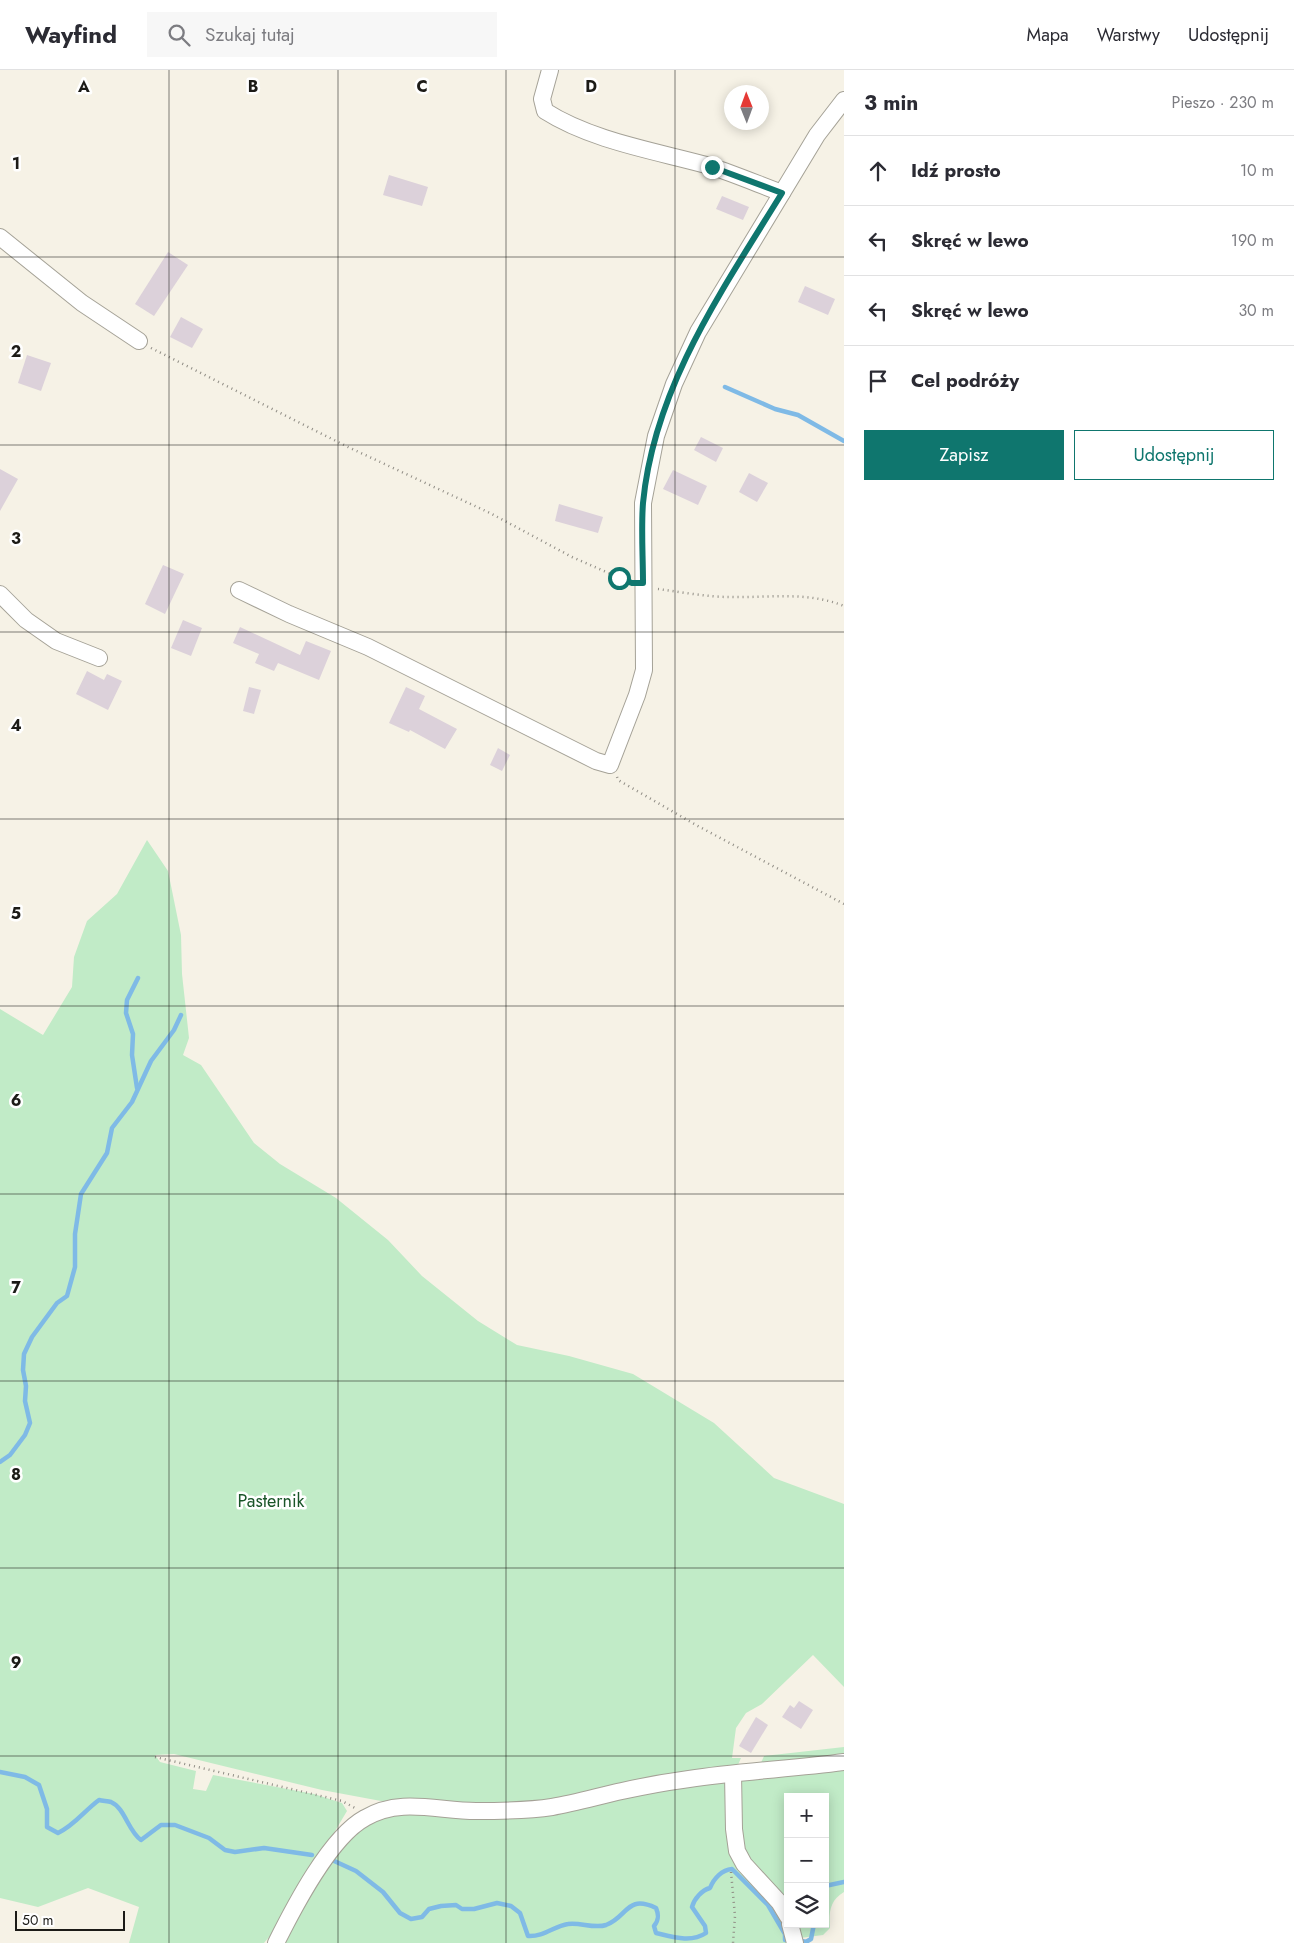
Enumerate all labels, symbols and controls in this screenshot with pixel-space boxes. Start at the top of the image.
search box [147,12,497,57]
text: Wayfind [25,17,117,52]
icon: search [165,21,193,49]
text: Szukaj tutaj [205,21,295,48]
text: Mapa [1027,22,1069,48]
text: Warstwy [1097,22,1160,48]
text: Udostępnij [1188,22,1269,48]
text: A [77,75,90,98]
text: B [248,75,258,98]
text: C [416,75,428,98]
text: D [585,75,597,98]
north arrow [724,85,769,130]
text: 3 min [864,88,918,118]
text: Pieszo · 230 m [1171,91,1274,114]
text: 1 [12,152,20,175]
route end [701,156,724,179]
icon: ahead [864,157,892,185]
text: Idź prosto [911,157,1001,184]
text: 10 m [1240,159,1274,182]
icon: left [864,227,892,255]
text: Skręć w lewo [911,227,1029,254]
text: 190 m [1231,229,1274,252]
icon: left [864,297,892,325]
text: Skręć w lewo [911,297,1029,324]
text: 30 m [1238,299,1274,322]
text: 2 [11,340,21,363]
icon: arrive [864,367,892,395]
text: Cel podróży [911,367,1019,394]
button: Zapisz [864,430,1064,480]
button: Udostępnij [1074,430,1274,480]
text: 3 [11,527,21,550]
route start [608,567,631,590]
text: 4 [10,714,22,737]
text: 5 [11,902,21,925]
text: 6 [11,1089,21,1112]
text: 7 [11,1276,21,1299]
text: 8 [11,1463,21,1486]
park label: Pasternik [237,1488,305,1514]
text: 9 [11,1651,21,1674]
map controls [784,1793,829,1928]
button: + [784,1793,829,1838]
button: − [784,1838,829,1883]
button: layers [784,1883,829,1928]
scale bar [15,1908,125,1931]
text: 50 m [22,1910,53,1930]

